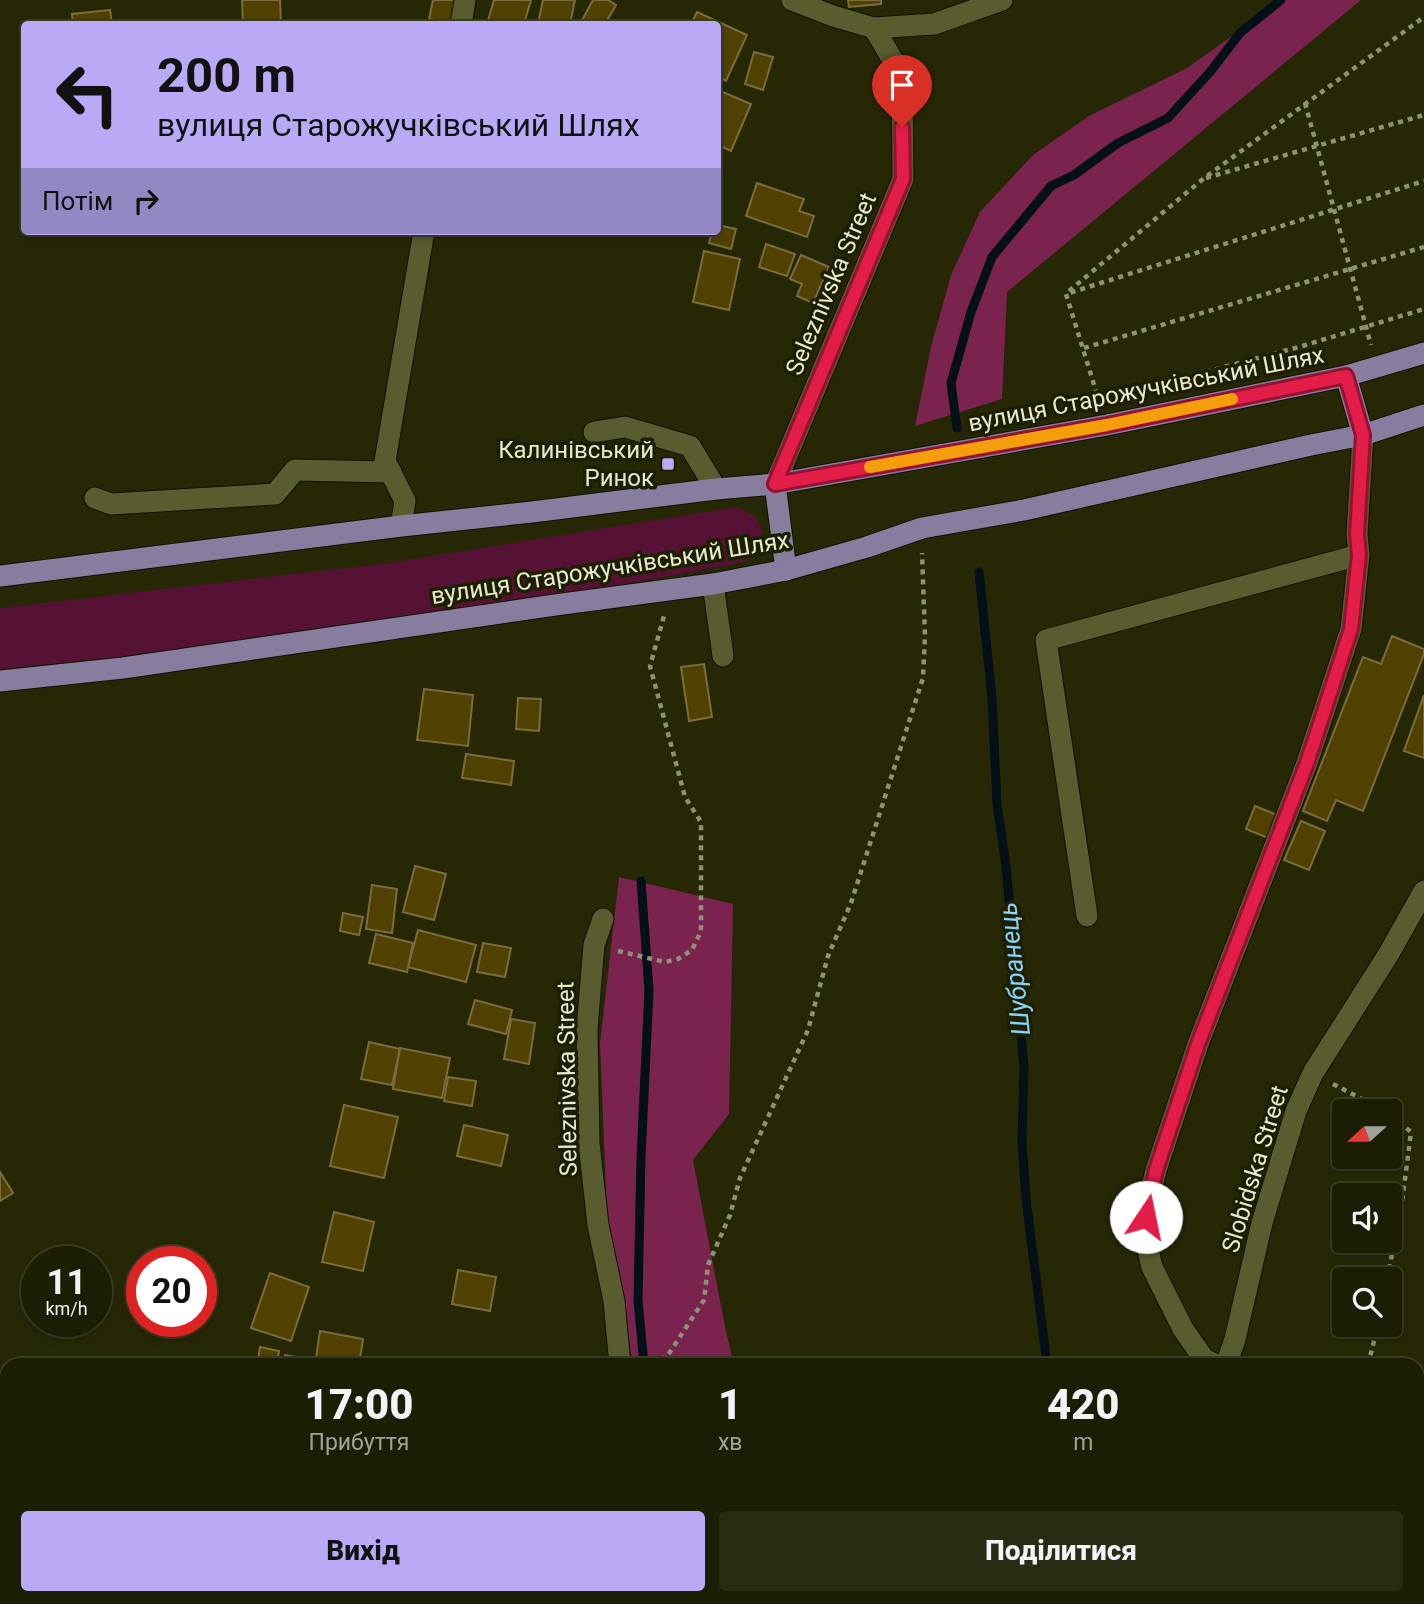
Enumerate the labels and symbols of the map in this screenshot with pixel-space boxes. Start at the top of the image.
pin [872,55,932,127]
street label: Seleznivska Street [780,189,882,379]
street label: вулиця Старожучківський Шлях [966,341,1326,437]
place label: Калинівський Ринок [498,436,654,492]
marker: Калинівський Ринок [660,456,676,472]
street label: вулиця Старожучківський Шлях [429,526,791,610]
water label: Шубранець [992,901,1036,1037]
street label: Seleznivska Street [551,981,583,1177]
street label: Slobidska Street [1216,1082,1294,1256]
north arrow [1332,1099,1402,1169]
position arrow [1109,1180,1183,1254]
speed limit sign: 20 [126,1246,217,1337]

